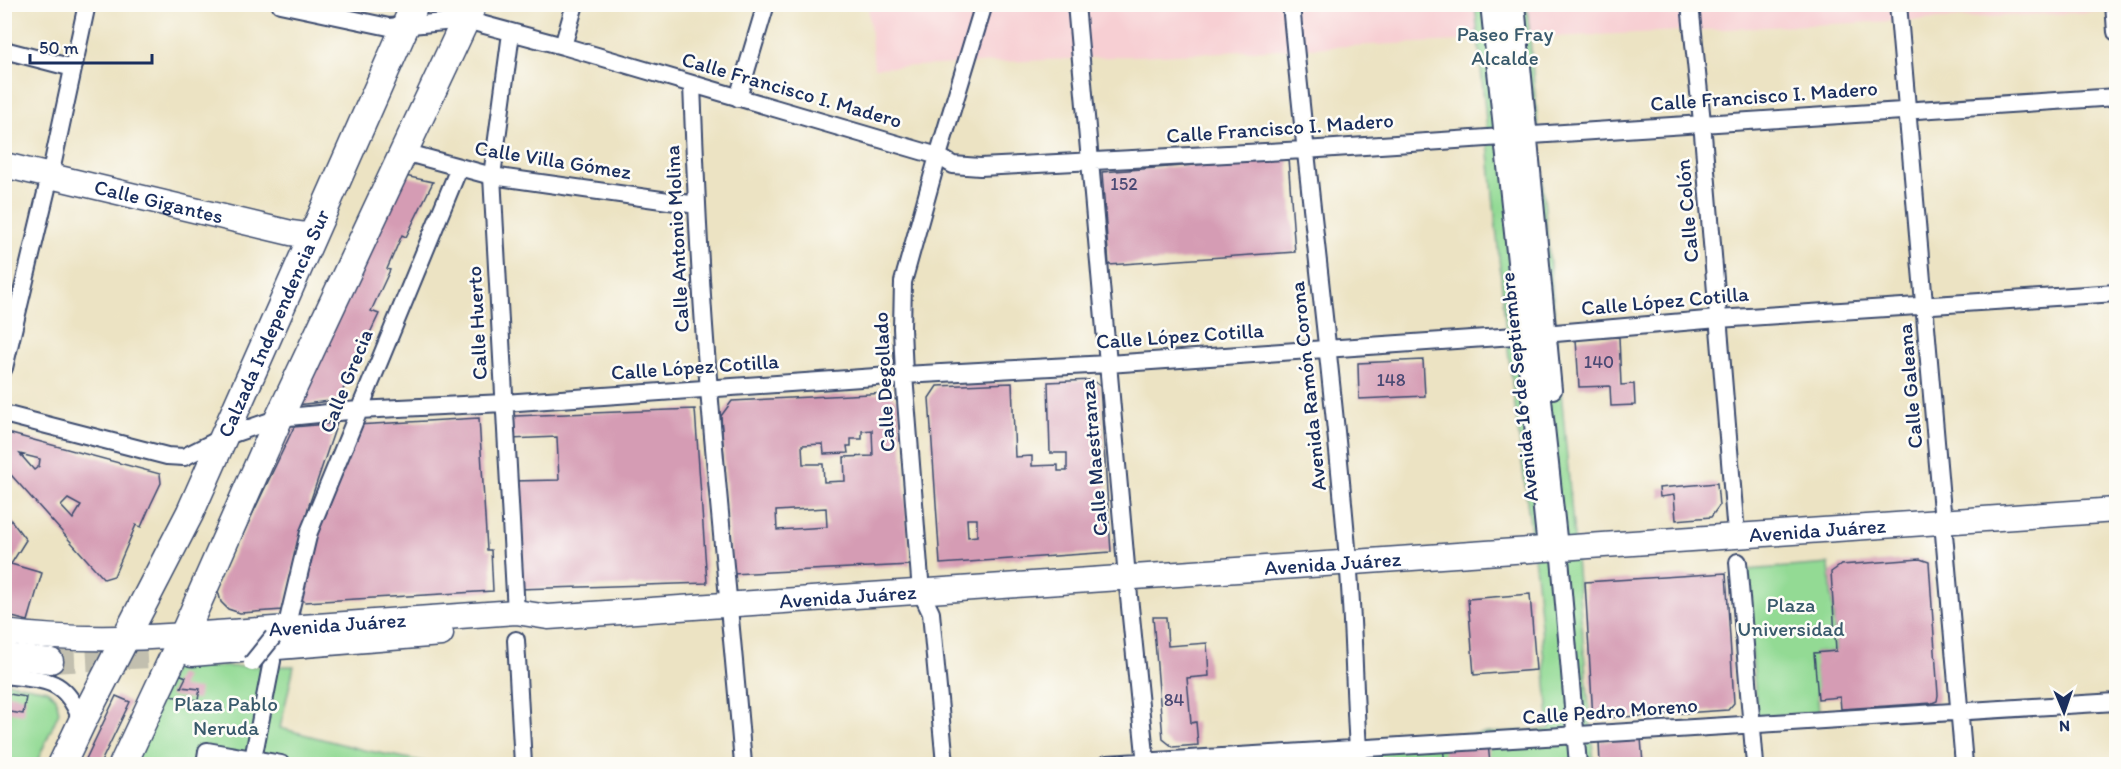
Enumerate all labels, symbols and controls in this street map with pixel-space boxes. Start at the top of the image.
park label: Paseo Fray Alcalde [1457,21,1553,70]
scale bar [30,27,152,65]
text: 50 m [39,37,79,59]
street label: Calle Francisco I. Madero [679,46,905,133]
street label: Calle Francisco I. Madero [1649,75,1878,116]
street label: Calle Francisco I. Madero [1165,107,1394,148]
street label: Calle Villa Gómez [473,135,633,184]
street label: Calle Antonio Molina [659,145,694,333]
street label: Calle Colón [1670,158,1703,264]
house number: 152 [1110,173,1138,195]
street label: Calle Gigantes [92,174,226,229]
street label: Calzada Independencia Sur [212,205,335,441]
street label: Calle Huerto [461,265,492,381]
street label: Avenida 16 de Septiembre [1494,271,1543,503]
street label: Avenida Ramón Corona [1284,280,1331,492]
street label: Calle López Cotilla [1580,281,1750,320]
street label: Calle Degollado [867,311,900,453]
street label: Calle López Cotilla [1095,317,1265,354]
street label: Calle Galeana [1892,322,1927,450]
street label: Calle Grecia [313,325,378,436]
street label: Calle López Cotilla [610,348,780,385]
house number: 140 [1584,351,1614,373]
house number: 148 [1376,369,1406,391]
street label: Calle Maestranza [1074,379,1113,537]
street label: Avenida Juárez [1748,513,1887,547]
street label: Avenida Juárez [1263,546,1402,580]
street label: Avenida Juárez [778,579,917,613]
park label: Plaza Universidad [1737,592,1845,641]
street label: Avenida Juárez [268,607,407,641]
north arrow [2034,682,2094,742]
house number: 84 [1164,689,1185,711]
park label: Plaza Pablo Neruda [174,691,278,740]
street label: Calle Pedro Moreno [1521,692,1699,729]
text: N [2059,717,2070,736]

